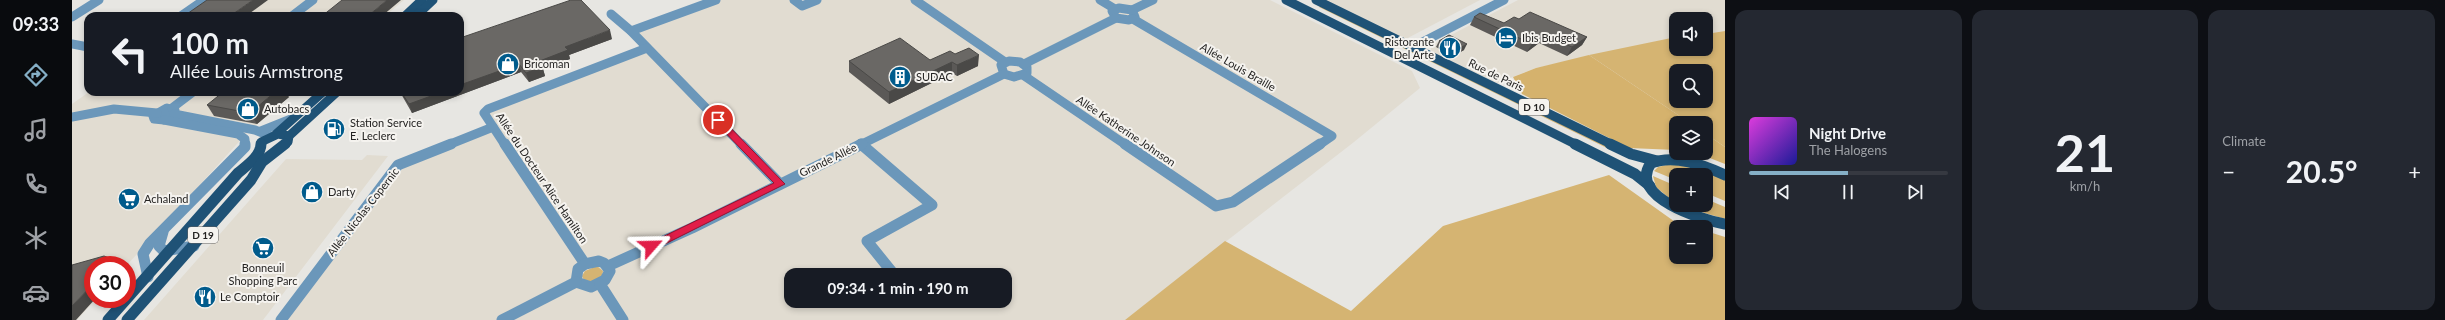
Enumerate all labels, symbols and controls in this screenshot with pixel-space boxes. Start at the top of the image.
map controls [1669,12,1713,264]
button: sound [1669,12,1713,56]
text: 09:33 [13,13,59,35]
hotel icon: Ibis Budget [1493,25,1519,51]
text: 100 m [170,26,249,60]
icon: left [104,28,156,80]
place label: Ibis Budget [1522,31,1576,44]
place label: Ristorante Del Arte [1384,35,1434,61]
restaurant icon: Ristorante Del Arte [1437,35,1463,61]
street label: Allée Louis Braille [1198,40,1278,94]
shop icon: Bricoman [495,51,521,77]
street label: Rue de Paris [1467,56,1526,94]
place label: Bricoman [524,57,570,70]
text: Allée Louis Armstrong [170,60,343,82]
icon: directions [22,61,50,89]
building icon: SUDAC [887,64,913,90]
button: search [1669,64,1713,108]
place label: SUDAC [916,70,953,83]
street label: Allée Katherine Johnson [1074,93,1178,169]
shop icon: Autobacs [235,96,261,122]
road number: D 10 [1519,99,1549,115]
place label: Autobacs [264,102,309,115]
pin [701,103,735,137]
icon: arrive [707,109,729,131]
street label: Allée du Docteur Alice Hamilton [494,110,591,245]
icon: music [22,116,50,144]
fuel station icon: Station Service E. Leclerc [321,116,347,142]
place label: Station Service E. Leclerc [350,116,422,142]
button: layers [1669,116,1713,160]
text: 21 [2055,121,2115,183]
text: Night Drive [1809,124,1886,142]
text: Climate [2222,133,2266,149]
street label: Grande Allée [797,140,859,179]
text: The Halogens [1809,142,1887,158]
text: 20.5° [2286,153,2358,189]
text: − [2222,158,2235,185]
text: + [2408,158,2421,185]
street label: Allée Nicolas Copernic [324,165,401,258]
button: + [1669,168,1713,212]
icon: phone [22,170,50,198]
text: km/h [2070,178,2100,194]
shop icon: Darty [299,179,325,205]
icon: previous [1771,181,1793,203]
icon: pause [1837,181,1859,203]
icon: next [1904,181,1926,203]
place label: Darty [328,185,356,198]
supermarket icon: Achaland [116,186,142,212]
place label: Achaland [144,192,189,205]
button: − [1669,220,1713,264]
icon: climate [22,224,50,252]
position arrow [630,225,672,267]
road number: D 19 [188,227,218,243]
supermarket icon: Bonneuil Shopping Parc [250,235,276,261]
speed limit sign: 30 [84,256,136,308]
place label: Bonneuil Shopping Parc [229,261,297,287]
icon: car [22,279,50,307]
text: 09:34 · 1 min · 190 m [828,279,968,297]
restaurant icon: Le Comptoir [192,284,218,310]
place label: Le Comptoir [220,290,279,303]

